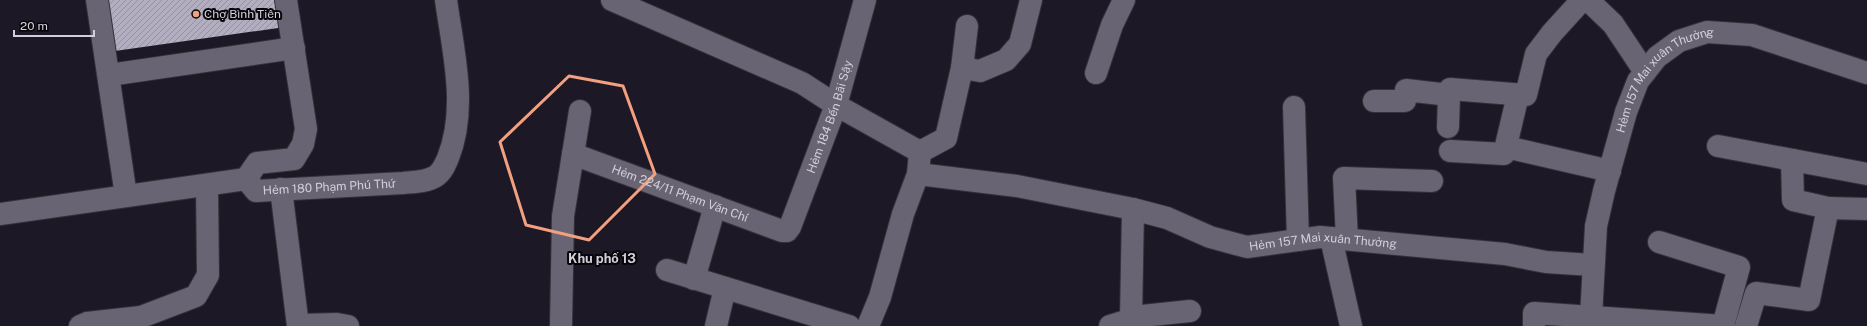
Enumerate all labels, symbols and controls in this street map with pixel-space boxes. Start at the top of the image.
place label: Chợ Bình Tiên [204,7,281,21]
marker: Chợ Bình Tiên [191,9,201,19]
scale bar [14,12,94,38]
text: 20 m [20,19,48,33]
street label: Hẻm 157 Mai xuân Thưởng [1614,25,1714,134]
street label: Hẻm 184 Bến Bãi Sậy [804,58,855,175]
street label: Hẻm 224/11 Phạm Văn Chí [610,162,751,225]
street label: Hẻm 180 Phạm Phú Thứ [263,176,396,198]
street label: Hẻm 157 Mai xuân Thưởng [1248,230,1397,254]
district label: Khu phố 13 [568,251,636,266]

